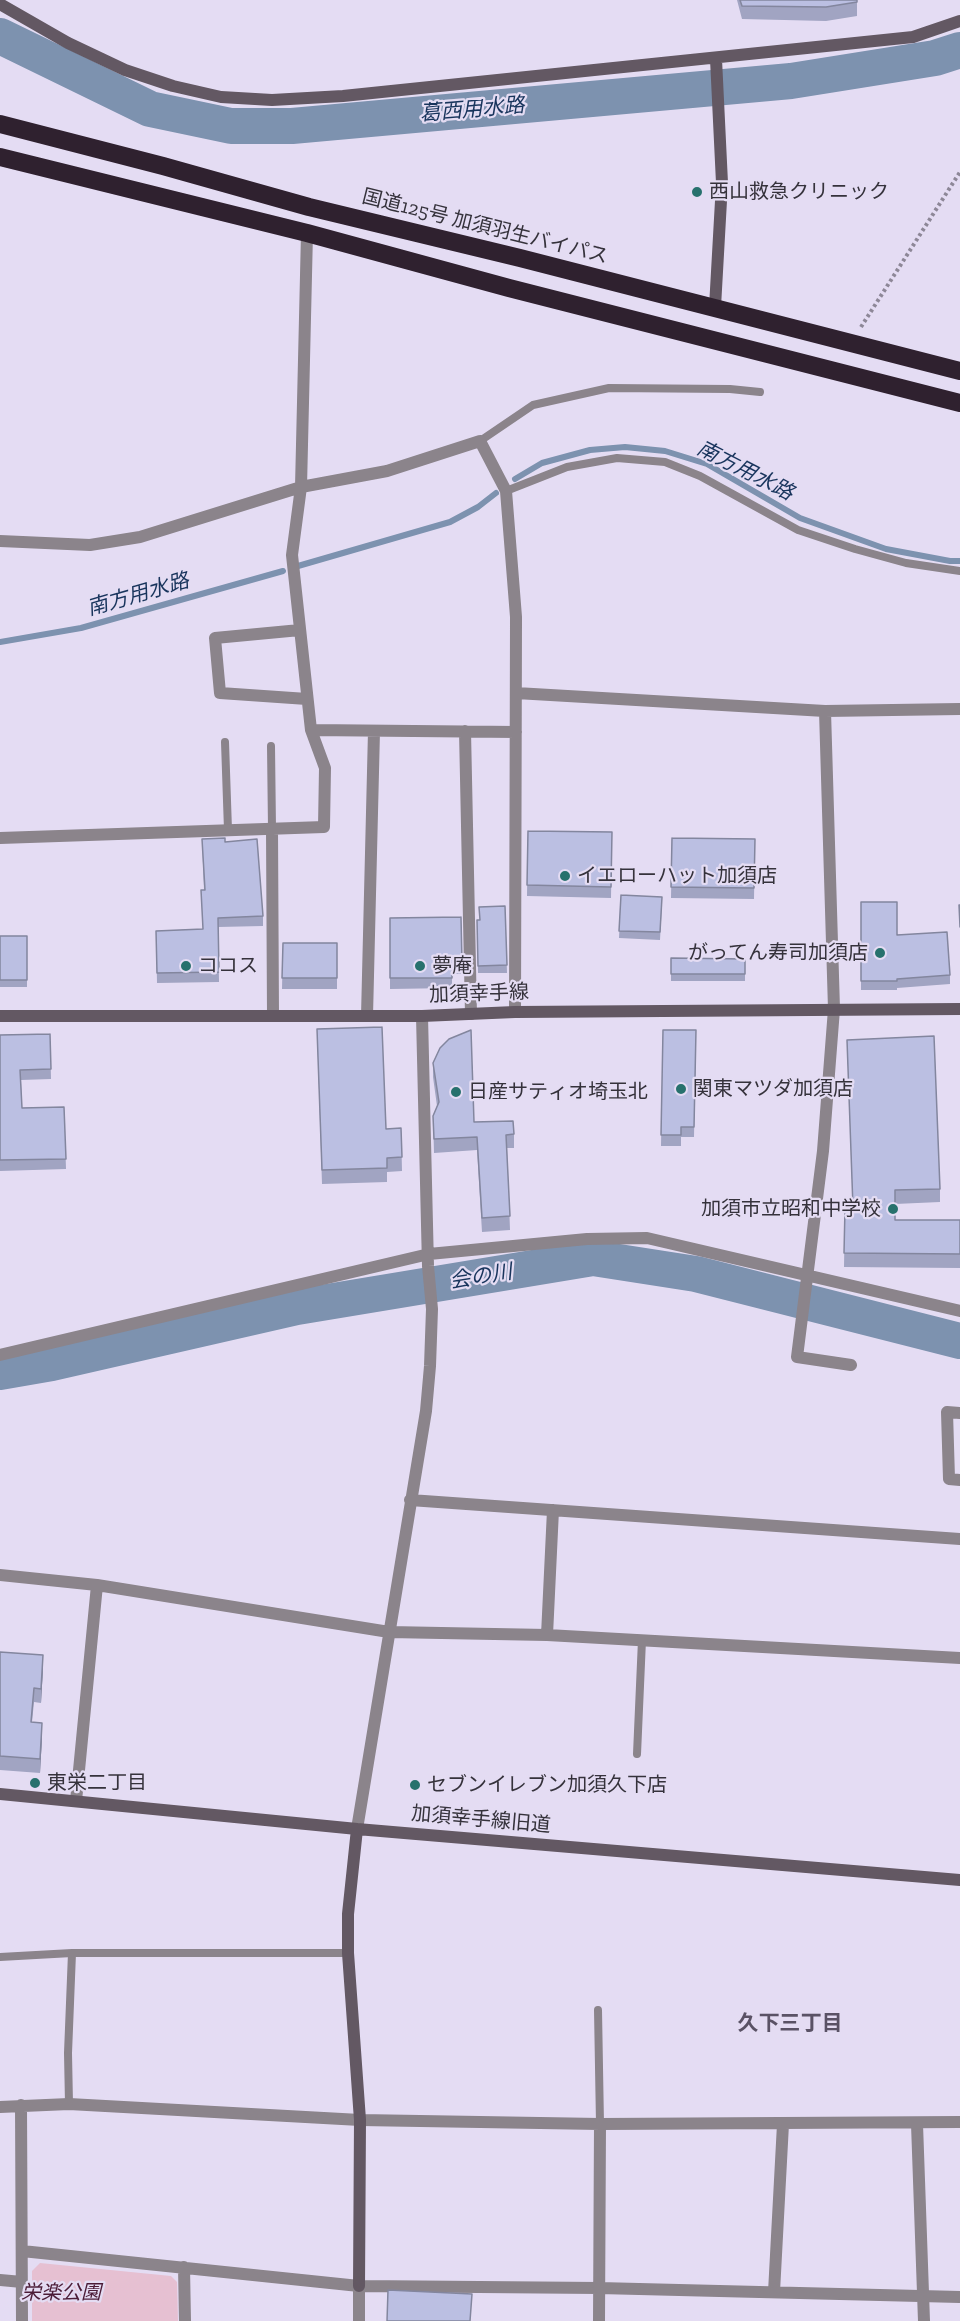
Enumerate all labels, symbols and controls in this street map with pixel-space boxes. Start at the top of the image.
water label: 葛西用水路 [419,93,525,127]
place label: 西山救急クリニック [709,180,889,204]
street label: 国道125号 加須羽生バイパス [359,185,611,269]
marker: 西山救急クリニック [690,185,704,199]
water label: 南方用水路 [693,436,797,506]
water label: 南方用水路 [84,568,192,622]
place label: イエローハット加須店 [577,864,777,888]
marker: イエローハット加須店 [558,869,572,883]
place label: がってん寿司加須店 [688,941,868,965]
marker: がってん寿司加須店 [873,946,887,960]
place label: ココス [198,954,258,978]
place label: 夢庵 [432,954,472,978]
marker: ココス [179,959,193,973]
marker: 夢庵 [413,959,427,973]
street label: 加須幸手線 [429,980,529,1008]
place label: 関東マツダ加須店 [693,1077,853,1101]
place label: 日産サティオ埼玉北 [468,1080,648,1104]
marker: 関東マツダ加須店 [674,1082,688,1096]
marker: 日産サティオ埼玉北 [449,1085,463,1099]
place label: 加須市立昭和中学校 [701,1197,881,1221]
marker: 加須市立昭和中学校 [886,1202,900,1216]
water label: 会の川 [448,1260,514,1294]
place label: 東栄二丁目 [47,1771,147,1795]
place label: セブンイレブン加須久下店 [427,1773,667,1797]
marker: 東栄二丁目 [28,1776,42,1790]
marker: セブンイレブン加須久下店 [408,1778,422,1792]
street label: 加須幸手線旧道 [410,1802,552,1838]
district label: 久下三丁目 [738,2011,842,2037]
park label: 栄楽公園 [21,2281,101,2305]

